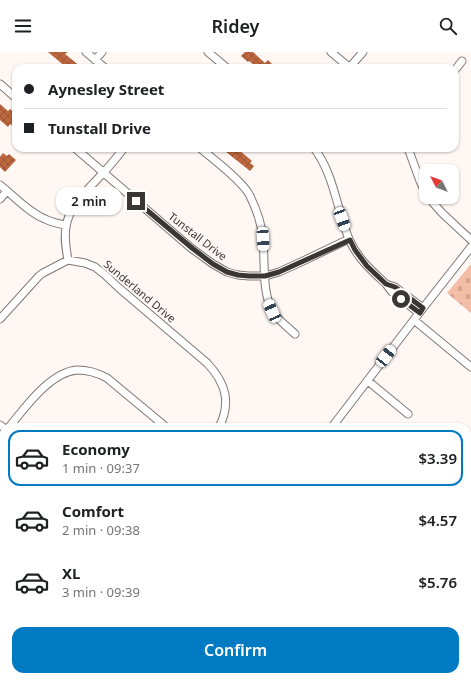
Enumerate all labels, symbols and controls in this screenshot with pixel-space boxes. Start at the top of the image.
text: Ridey [212,14,259,38]
icon: menu [12,15,34,37]
icon: search [437,15,459,37]
text: Aynesley Street [48,79,164,99]
text: Tunstall Drive [48,118,151,138]
north arrow [419,164,459,204]
map controls [419,164,459,204]
callout: 2 min [56,187,122,215]
text: 2 min [71,192,107,210]
route end [127,192,145,210]
car [332,206,352,232]
street label: Tunstall Drive [166,208,230,264]
car [256,227,270,251]
street label: Sunderland Drive [101,256,179,326]
route start [392,290,410,308]
car [262,298,282,324]
car [374,343,398,369]
text: Economy [62,439,130,459]
icon: car [14,440,50,476]
text: $3.39 [419,448,457,468]
text: 1 min · 09:37 [62,459,140,477]
text: Comfort [62,501,124,521]
icon: car [14,502,50,538]
text: $4.57 [419,510,457,530]
text: 2 min · 09:38 [62,521,140,539]
text: XL [62,563,80,583]
icon: car [14,564,50,600]
text: $5.76 [419,572,457,592]
text: 3 min · 09:39 [62,583,140,601]
button: Confirm [12,627,459,673]

